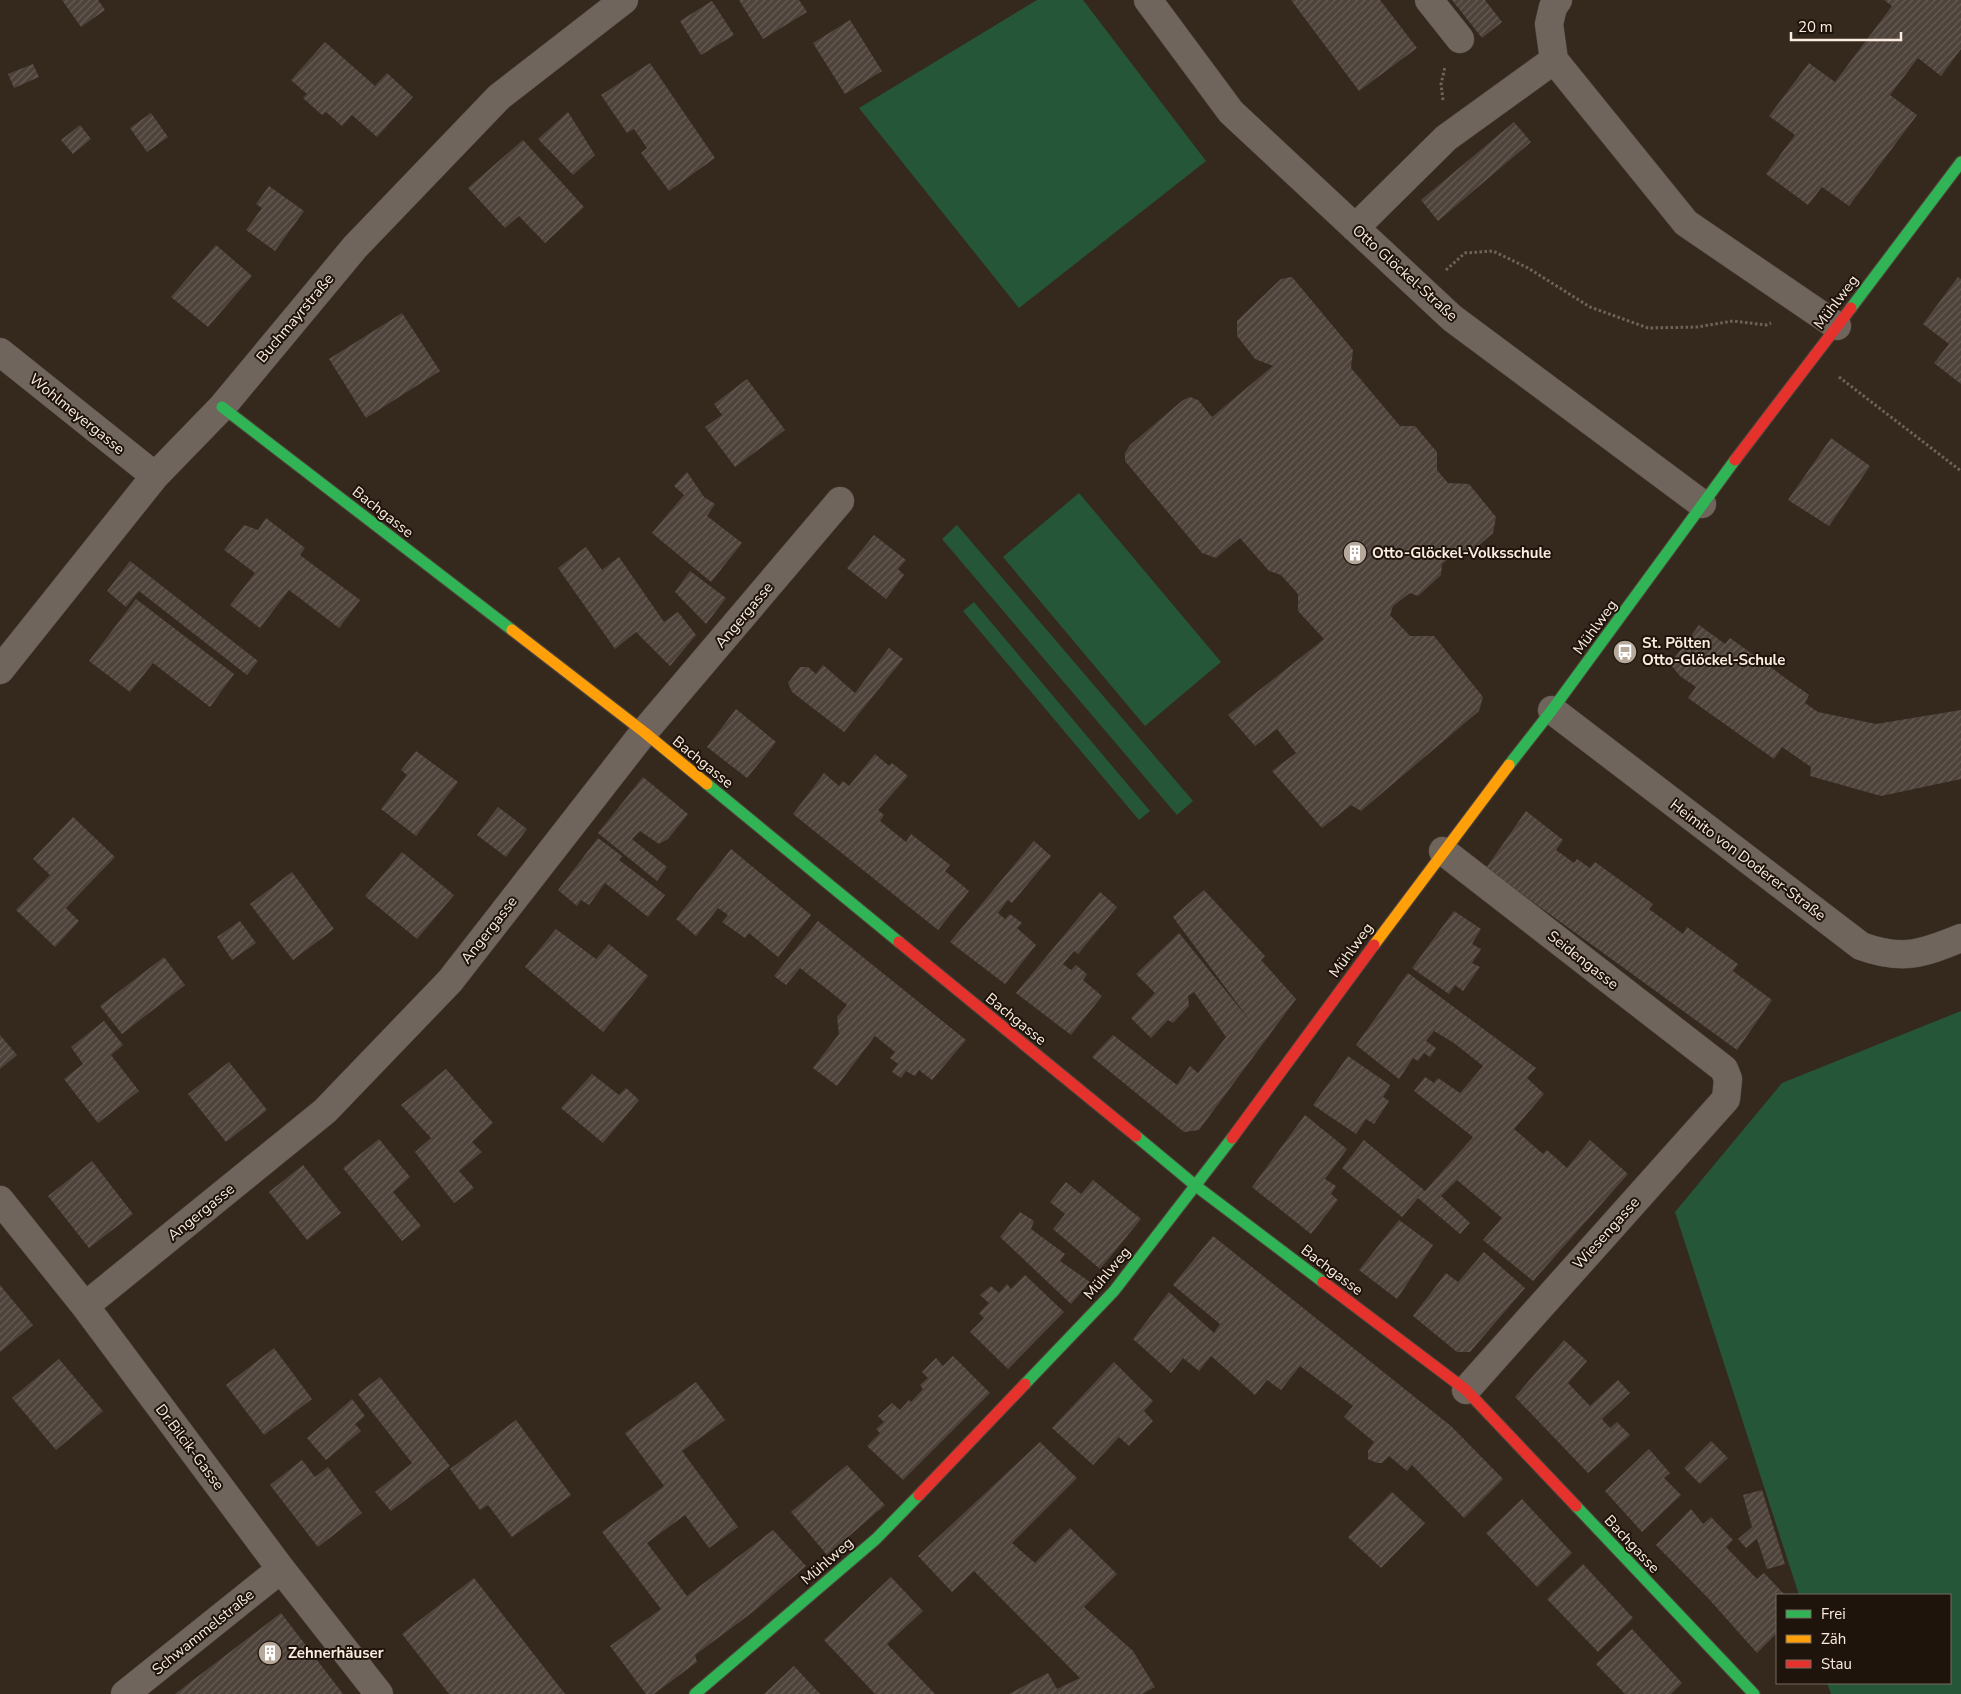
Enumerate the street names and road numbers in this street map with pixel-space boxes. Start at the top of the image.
street label: Otto Glöckel-Straße [1348,220,1462,326]
street label: Buchmayrstraße [252,269,338,367]
street label: Mühlweg [1809,271,1863,333]
street label: Wohlmeyergasse [25,369,129,459]
street label: Bachgasse [348,482,418,542]
street label: Angergasse [710,578,778,652]
street label: Mühlweg [1568,596,1622,658]
street label: Bachgasse [668,731,738,793]
street label: Heimito von Doderer-Straße [1666,795,1830,925]
street label: Angergasse [456,892,522,968]
street label: Mühlweg [1324,919,1378,981]
street label: Seidengasse [1543,926,1623,994]
street label: Bachgasse [981,988,1051,1050]
street label: Angergasse [163,1179,239,1245]
street label: Wiesengasse [1568,1193,1644,1273]
street label: Bachgasse [1297,1240,1367,1300]
street label: Mühlweg [1079,1242,1135,1304]
street label: Dr.Bilcik-Gasse [151,1400,229,1494]
street label: Bachgasse [1600,1511,1664,1577]
street label: Mühlweg [797,1533,857,1589]
street label: Schwammelstraße [148,1585,258,1679]

